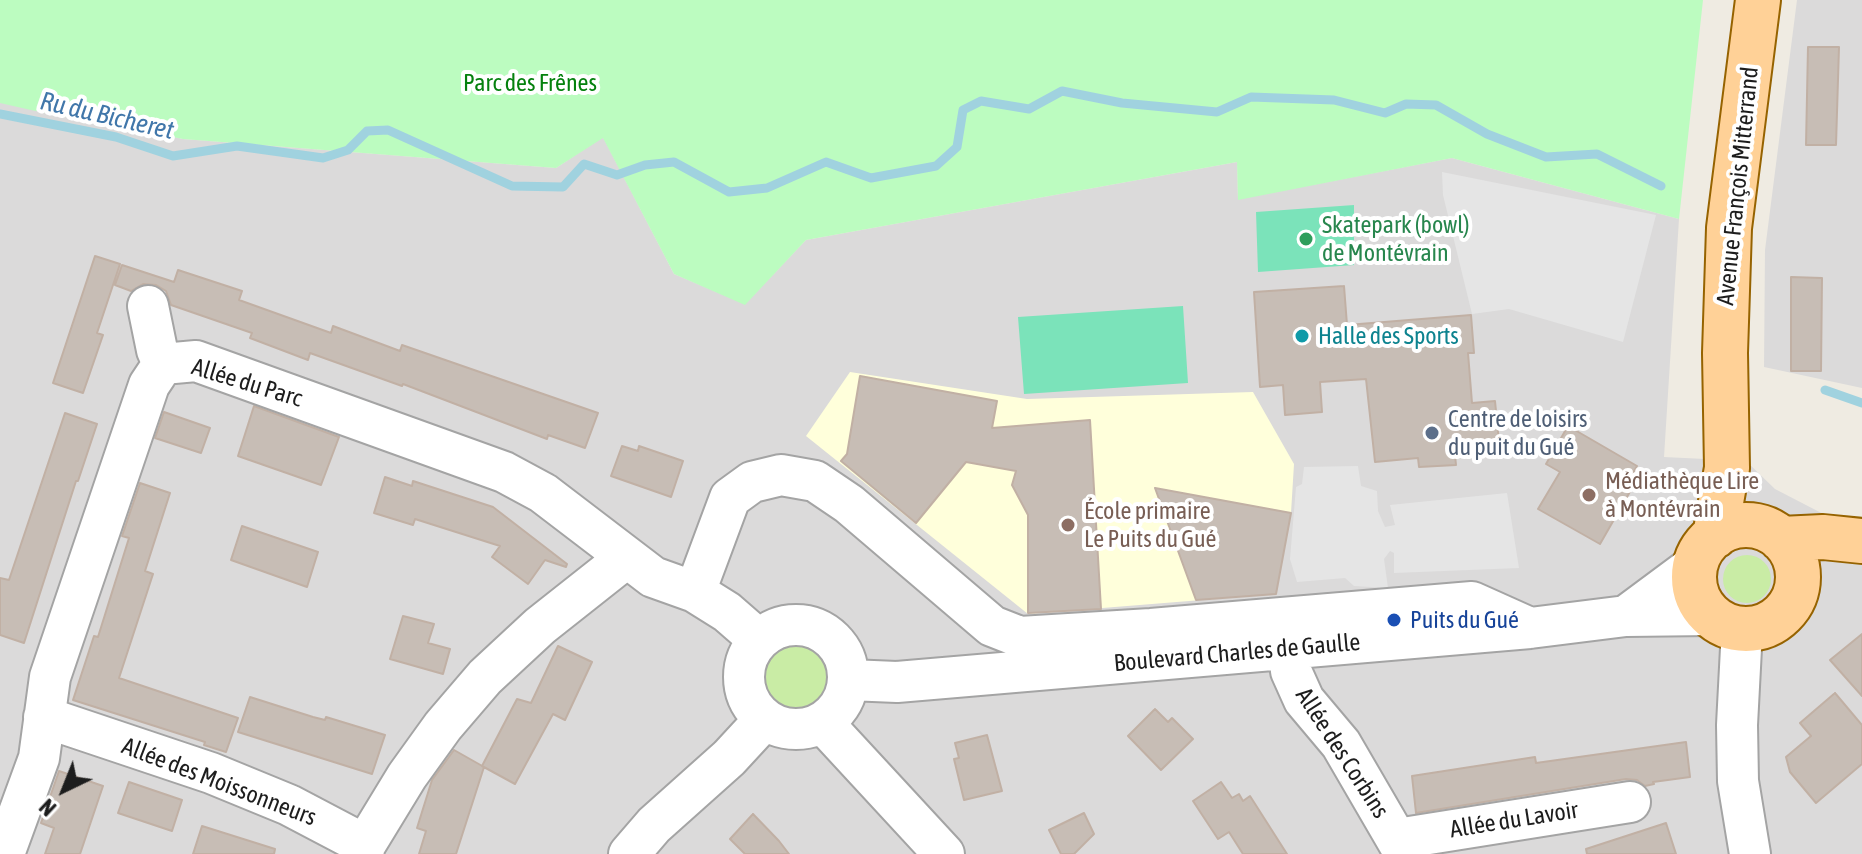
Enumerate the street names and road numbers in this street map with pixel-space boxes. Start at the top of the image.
street label: Avenue François Mitterrand [1711,65,1765,307]
street label: Allée du Parc [188,353,306,413]
street label: Boulevard Charles de Gaulle [1112,628,1362,678]
street label: Allée des Corbins [1289,683,1395,823]
street label: Allée des Moissonneurs [118,732,320,832]
street label: Allée du Lavoir [1448,796,1580,844]

